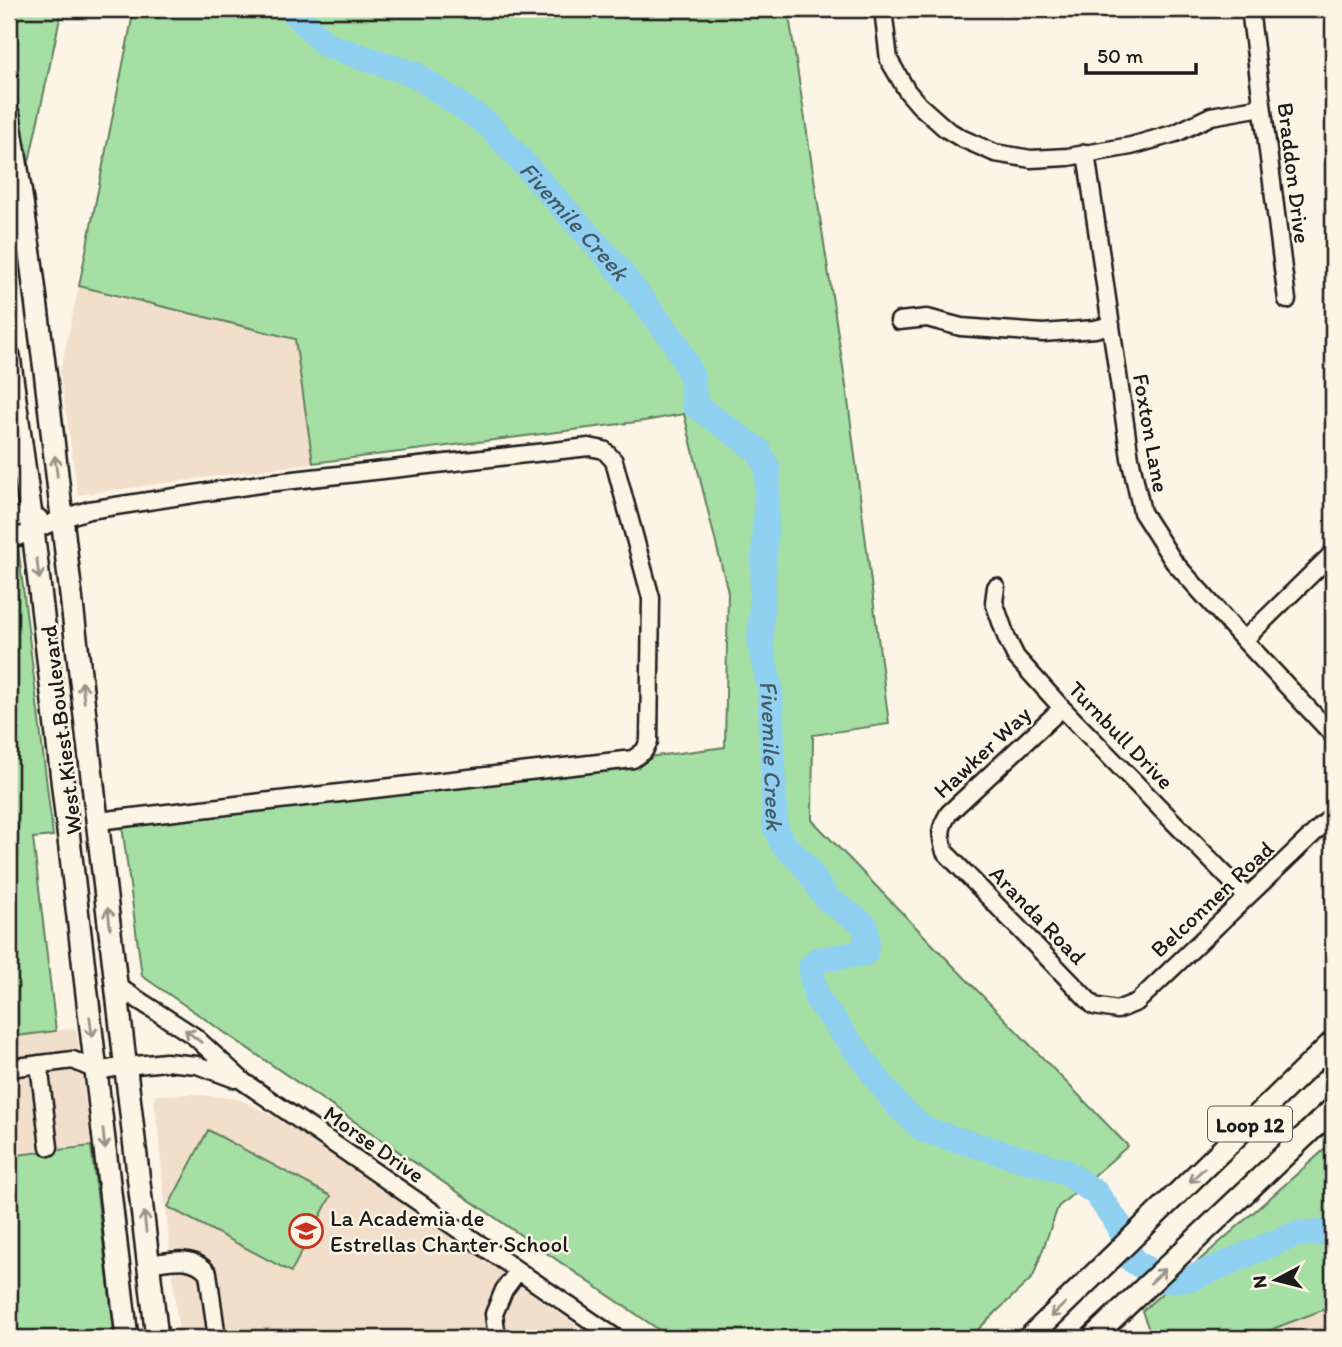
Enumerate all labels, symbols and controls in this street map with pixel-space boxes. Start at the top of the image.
scale bar [1086,32,1197,76]
text: 50 m [1097,43,1144,68]
street label: Braddon Drive [1271,101,1317,245]
water label: Fivemile Creek [514,155,637,287]
street label: Foxton Lane [1127,371,1175,495]
one-way arrow [50,455,63,478]
one-way arrow [31,557,44,580]
street label: West Kiest Boulevard [34,624,88,836]
street label: Turnbull Drive [1062,675,1180,795]
water label: Fivemile Creek [754,677,790,833]
one-way arrow [76,681,89,704]
street label: Hawker Way [928,700,1037,804]
street label: Belconnen Road [1145,834,1280,963]
street label: Aranda Road [984,859,1093,971]
one-way arrow [103,907,116,930]
one-way arrow [85,1015,98,1038]
one-way arrow [185,1029,203,1044]
street label: Morse Drive [318,1099,430,1189]
road number: Loop 12 [1208,1106,1292,1142]
one-way arrow [98,1127,111,1150]
one-way arrow [1188,1167,1205,1184]
place label: La Academia de Estrellas Charter School [330,1204,569,1258]
one-way arrow [138,1211,151,1234]
school or university icon: La Academia de Estrellas Charter School [287,1212,325,1250]
north arrow [1240,1246,1310,1316]
one-way arrow [1149,1268,1166,1285]
text: N [1247,1274,1272,1290]
one-way arrow [1050,1302,1067,1319]

